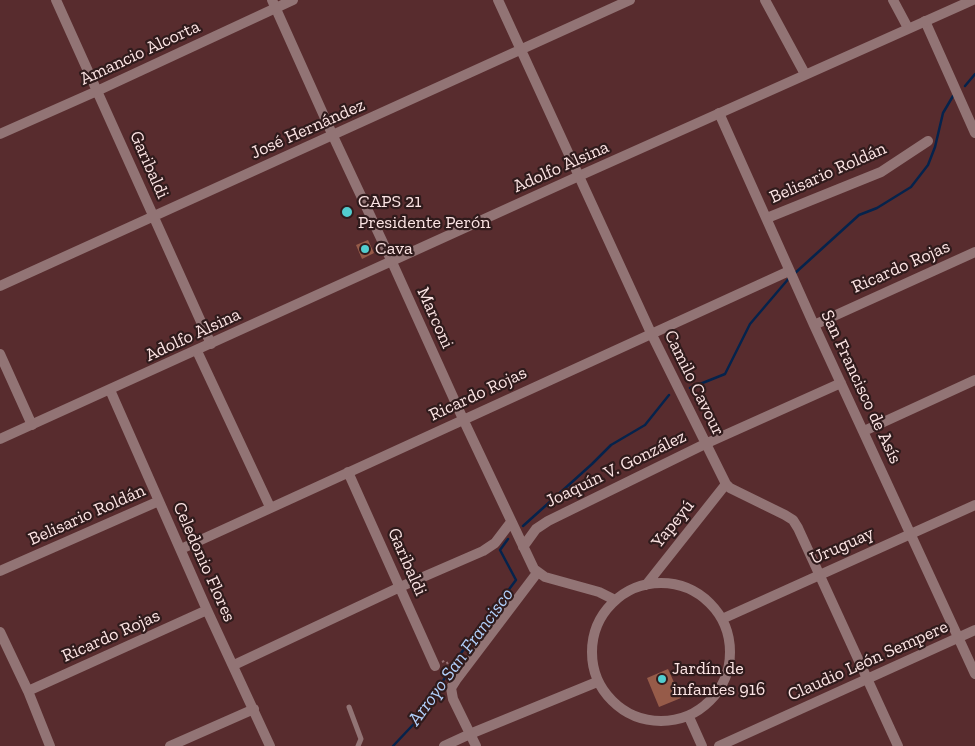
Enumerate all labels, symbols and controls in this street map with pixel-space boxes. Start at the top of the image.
street label: Amancio Alcorta [77,16,203,90]
street label: José Hernández [248,94,368,164]
street label: Garibaldi [125,128,173,202]
street label: Adolfo Alsina [510,136,612,198]
street label: Belisario Roldán [766,138,890,208]
place label: CAPS 21 Presidente Perón [358,191,491,233]
marker: CAPS 21 Presidente Perón [340,205,354,219]
street label: Ricardo Rojas [849,236,953,298]
place label: Cava [375,238,413,260]
marker: Cava [359,243,371,255]
street label: Marconi [412,284,458,352]
street label: Adolfo Alsina [142,304,244,366]
street label: San Francisco de Asís [816,307,906,467]
street label: Camilo Cavour [659,327,729,439]
street label: Ricardo Rojas [426,362,530,426]
street label: Joaquín V. González [542,426,690,512]
street label: Belisario Roldán [25,480,149,550]
street label: Yapeyú [647,496,699,552]
street label: Celedonio Flores [168,499,240,625]
street label: Uruguay [807,522,877,570]
street label: Garibaldi [383,525,431,599]
water label: Arroyo San Francisco [403,584,519,730]
street label: Ricardo Rojas [59,605,163,667]
street label: Claudio León Sempere [784,616,952,706]
place label: Jardín de infantes 916 [672,658,765,701]
marker: Jardín de infantes 916 [656,673,668,685]

